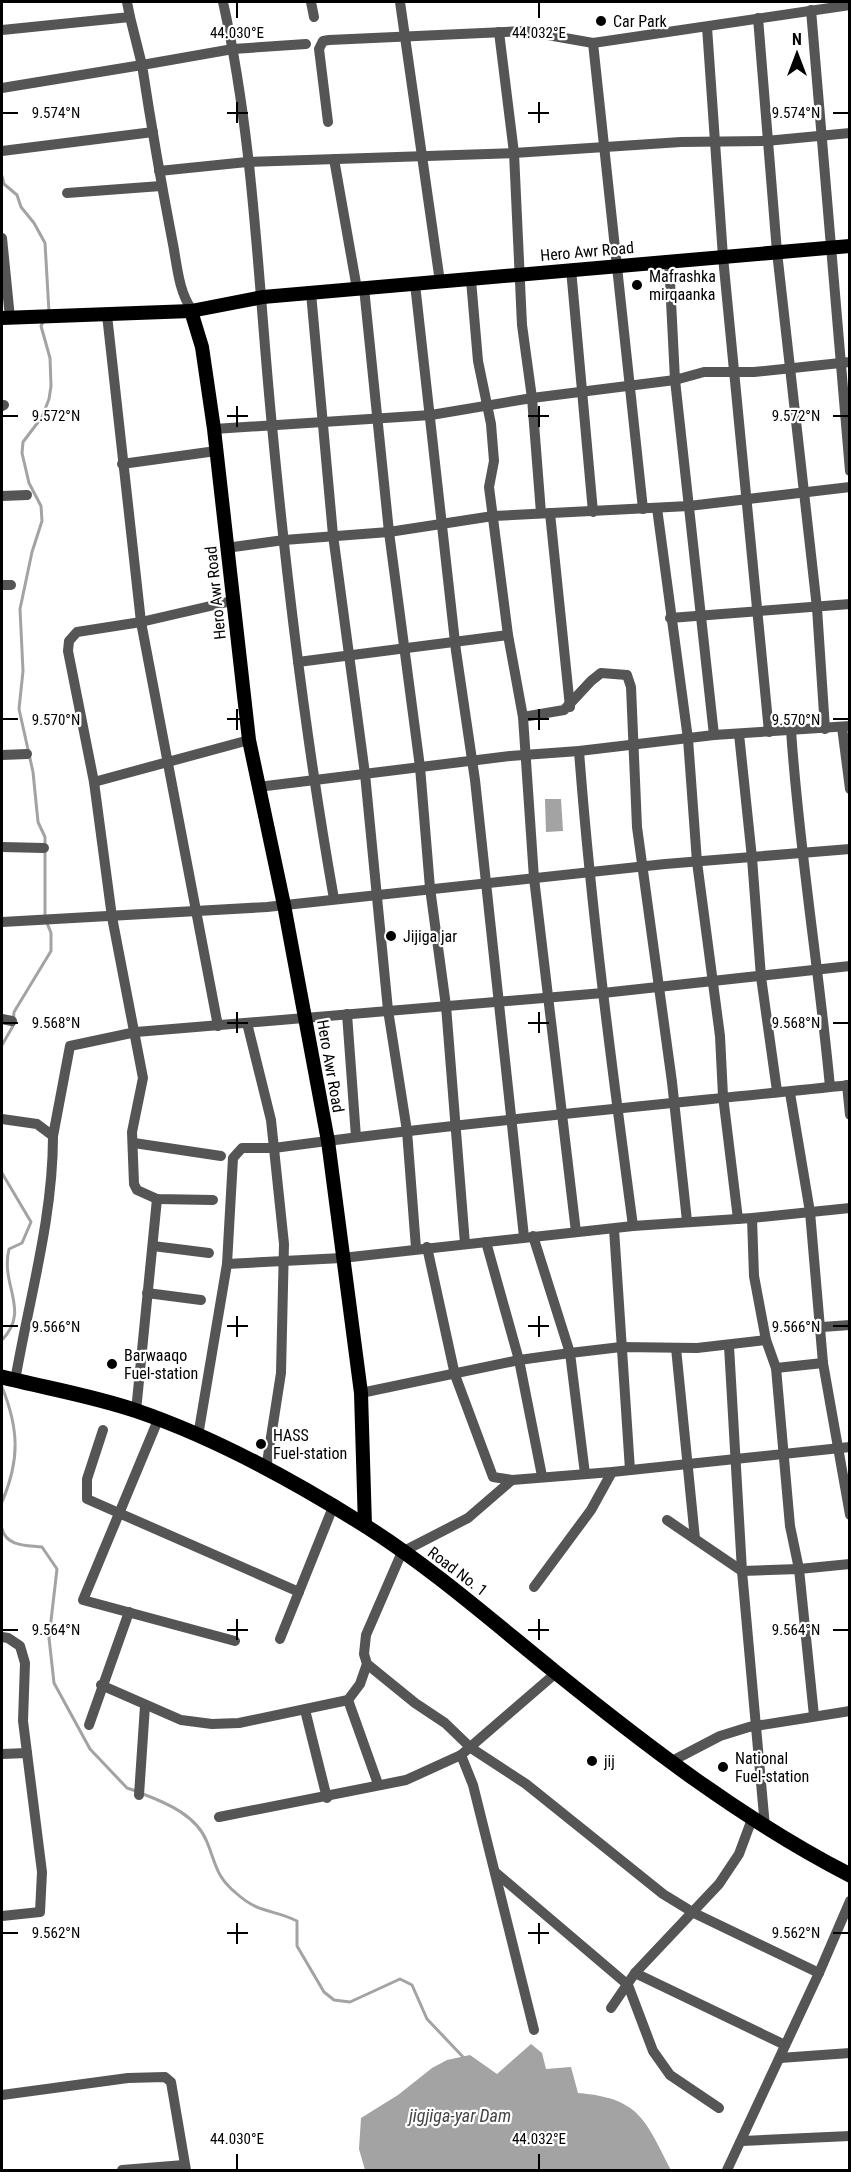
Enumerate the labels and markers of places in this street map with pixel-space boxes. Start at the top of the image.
place label: Car Park [613,12,668,31]
marker: Car Park [594,14,608,28]
place label: Mafrashka mirqaanka [649,267,716,304]
marker: Mafrashka mirqaanka [630,278,644,292]
place label: Jijiga jar [403,927,457,946]
marker: Jijiga jar [384,929,398,943]
place label: Barwaaqo Fuel-station [124,1346,198,1383]
marker: Barwaaqo Fuel-station [105,1357,119,1371]
place label: HASS Fuel-station [273,1426,347,1463]
marker: HASS Fuel-station [254,1437,268,1451]
place label: National Fuel-station [735,1749,809,1786]
place label: jij [603,1752,615,1771]
marker: jij [585,1754,599,1768]
marker: National Fuel-station [716,1760,730,1774]

